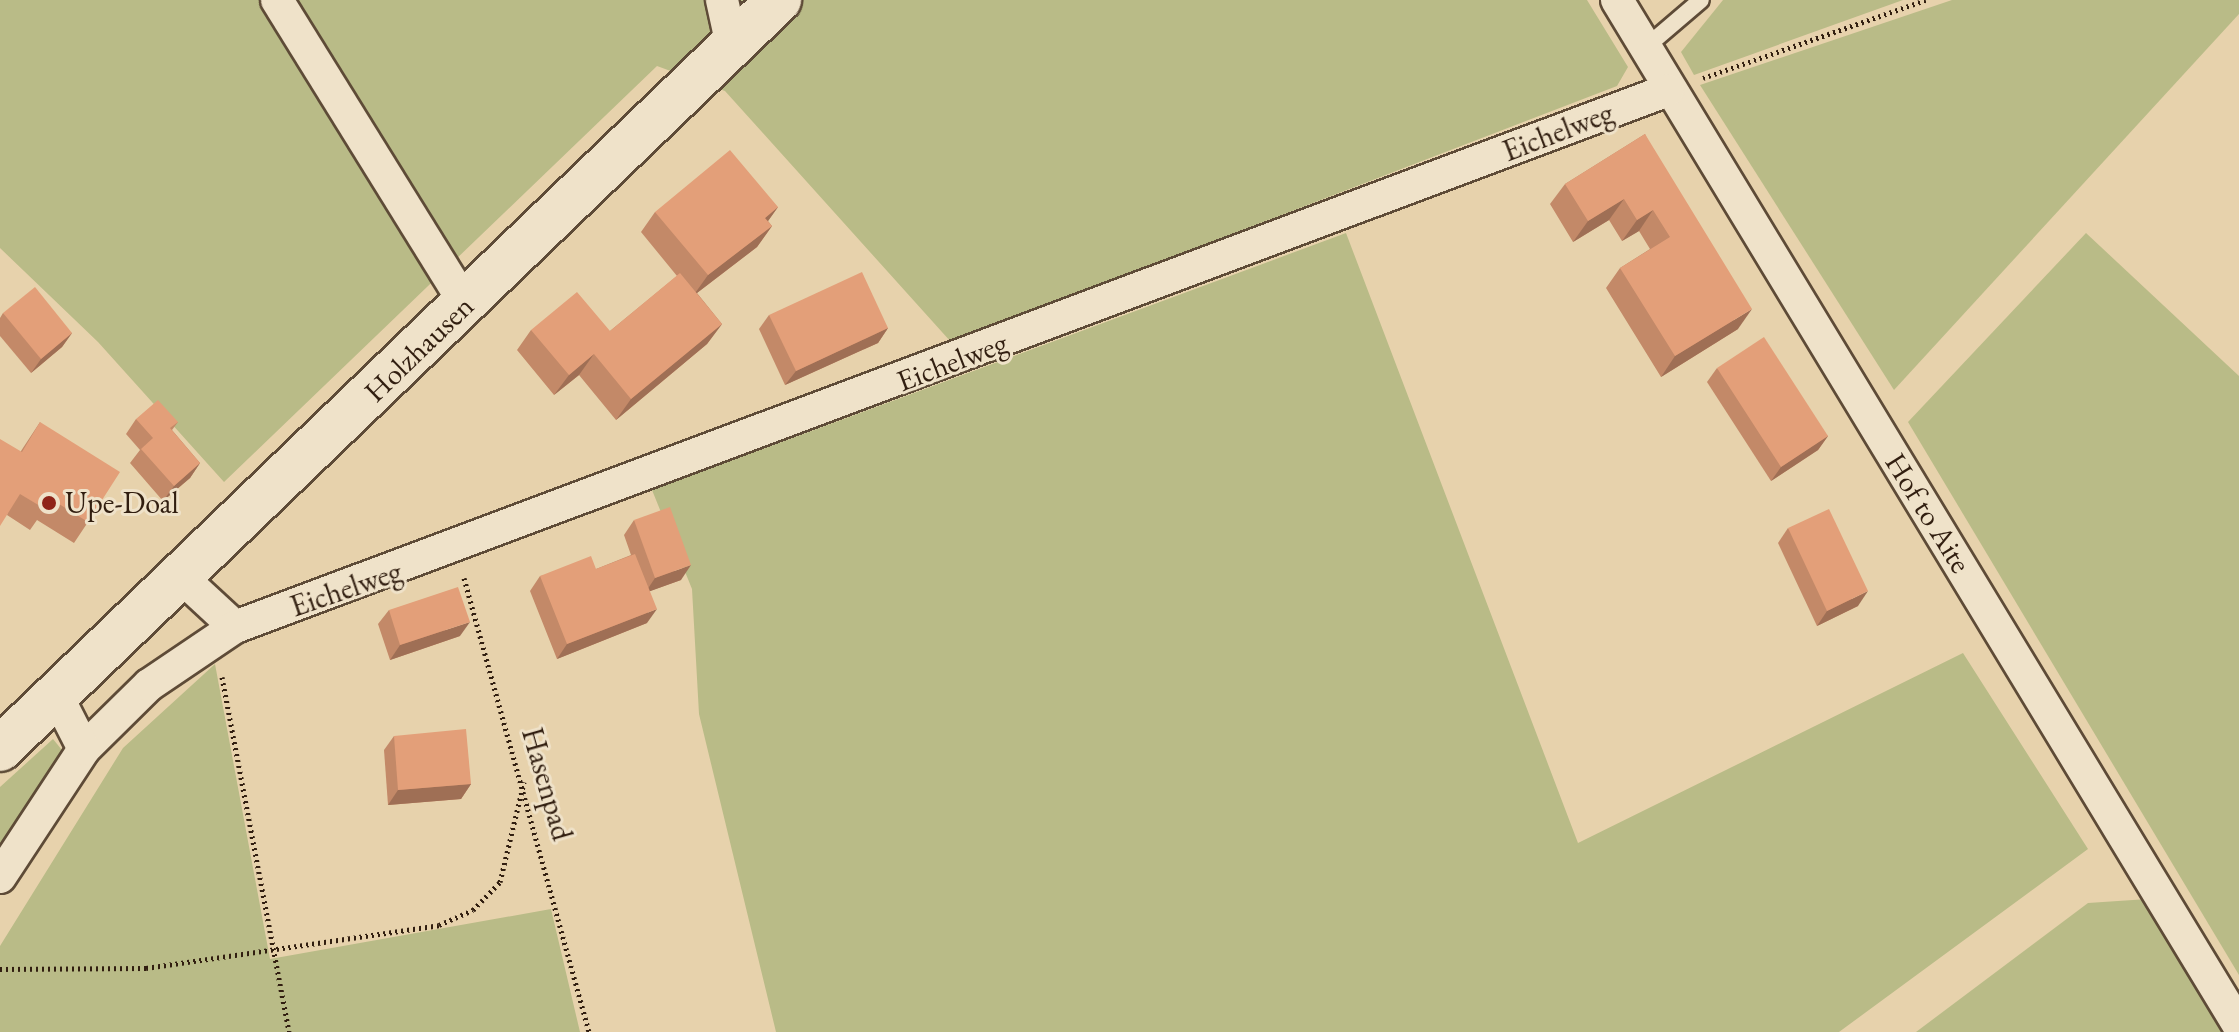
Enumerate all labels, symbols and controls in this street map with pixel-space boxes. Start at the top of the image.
street label: Eichelweg [1498,95,1618,169]
street label: Holzhausen [357,288,481,410]
street label: Eichelweg [892,325,1012,399]
street label: Hof to Aite [1877,447,1979,579]
place label: Upe-Doal [65,485,179,521]
marker: Upe-Doal [40,494,58,512]
street label: Eichelweg [286,553,406,625]
street label: Hasenpad [514,723,580,845]

